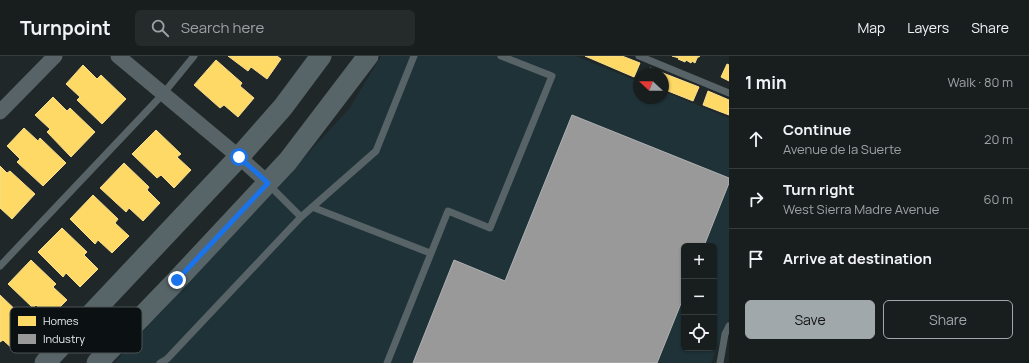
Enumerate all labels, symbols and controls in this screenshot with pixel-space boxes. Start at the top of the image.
search box [135,10,415,46]
text: Turnpoint [20,15,111,41]
icon: search [149,17,171,39]
text: Search here [181,17,264,38]
text: Map [857,18,885,37]
text: Layers [907,18,949,37]
text: Share [971,18,1009,37]
north arrow [633,68,669,104]
text: 1 min [745,71,787,94]
text: Walk · 80 m [947,73,1013,91]
text: Continue [783,119,851,140]
icon: ahead [745,128,767,150]
text: 20 m [984,130,1013,148]
text: Avenue de la Suerte [783,140,901,158]
route start [230,148,248,166]
text: Turn right [783,179,854,200]
icon: right [745,188,767,210]
text: 60 m [983,190,1013,208]
text: West Sierra Madre Avenue [783,200,939,218]
map controls [681,243,717,351]
button: + [681,243,717,279]
icon: arrive [745,248,767,270]
text: Arrive at destination [783,248,932,269]
route end [168,271,186,289]
button: − [681,279,717,315]
button: Save [745,300,875,339]
button: Share [883,300,1013,339]
legend [10,307,142,353]
text: Homes [43,313,79,328]
button: locate [681,315,717,351]
text: Industry [43,331,85,346]

